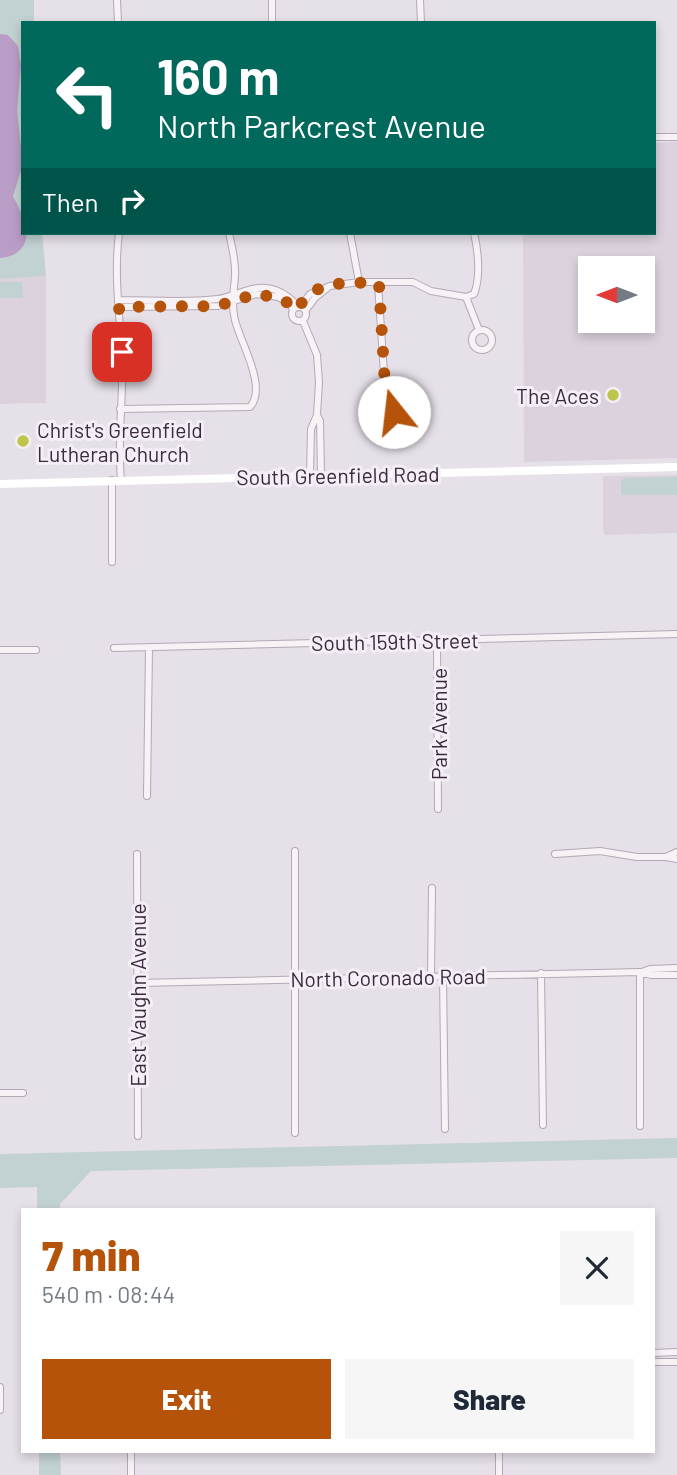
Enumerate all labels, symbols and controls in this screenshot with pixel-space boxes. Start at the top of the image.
text: 160 m [157,46,279,105]
icon: left [42,49,133,140]
text: North Parkcrest Avenue [157,106,486,144]
icon: right [113,182,151,220]
text: Then [42,186,99,217]
north arrow [578,256,654,332]
map controls [578,256,655,333]
pin [92,322,152,382]
icon: arrive [103,333,141,371]
position arrow [357,375,431,449]
place label: The Aces [516,383,599,408]
marker: The Aces [605,387,621,403]
place label: Christ's Greenfield Lutheran Church [37,417,203,466]
marker: Christ's Greenfield Lutheran Church [15,433,31,449]
street label: South Greenfield Road [236,461,440,489]
street label: South 159th Street [311,627,479,655]
street label: Park Avenue [426,668,451,780]
street label: East Vaughn Avenue [125,903,150,1087]
street label: North Coronado Road [290,963,486,991]
text: 7 min [42,1229,141,1279]
button: close [560,1231,634,1305]
text: 540 m · 08:44 [42,1280,175,1308]
button: Exit [42,1359,331,1439]
button: Share [345,1359,634,1439]

